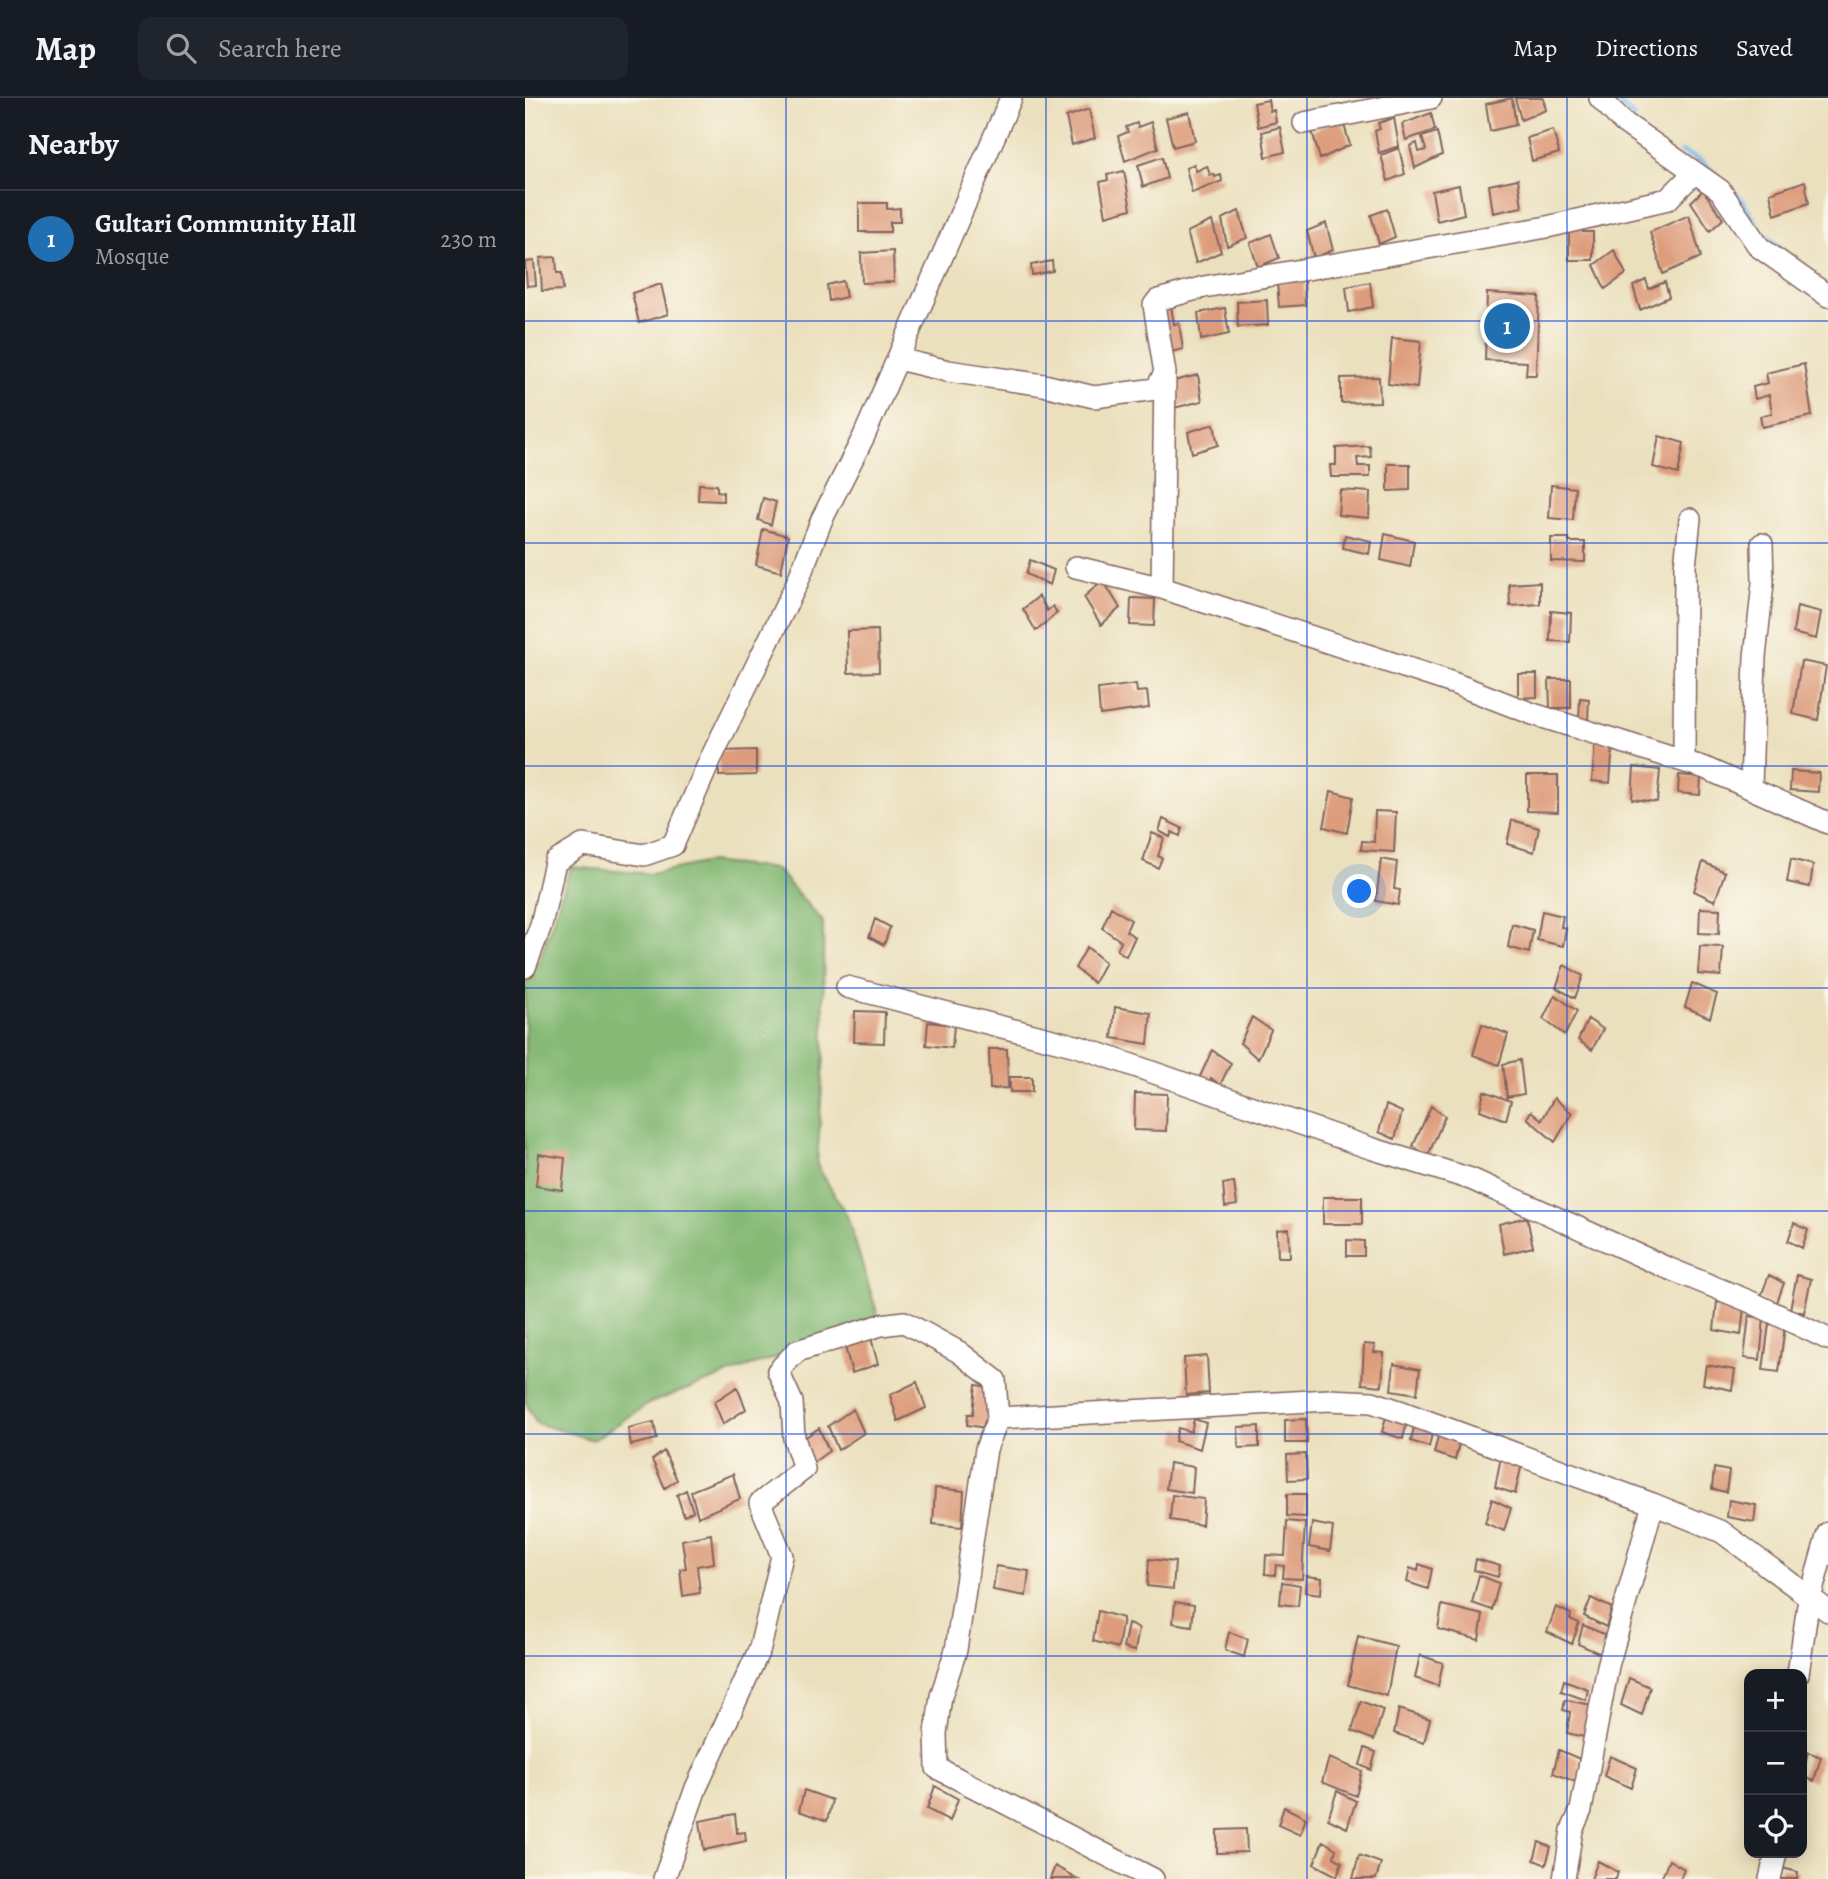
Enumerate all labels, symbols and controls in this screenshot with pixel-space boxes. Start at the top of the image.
search box [138,17,628,80]
text: Map [35,26,96,71]
icon: search [162,29,200,67]
text: Search here [218,31,342,66]
text: Map [1513,32,1557,64]
text: Directions [1595,32,1698,64]
text: Saved [1736,32,1793,64]
text: Nearby [28,124,119,164]
text: Gultari Community Hall [95,206,356,241]
text: 1 [47,224,55,255]
text: 230 m [441,224,497,255]
text: Mosque [95,241,169,272]
pin: 1 [1484,300,1530,352]
your location [1342,874,1376,908]
map controls [1744,1669,1807,1858]
button: + [1744,1669,1807,1732]
button: − [1744,1732,1807,1795]
button: locate [1744,1795,1807,1858]

